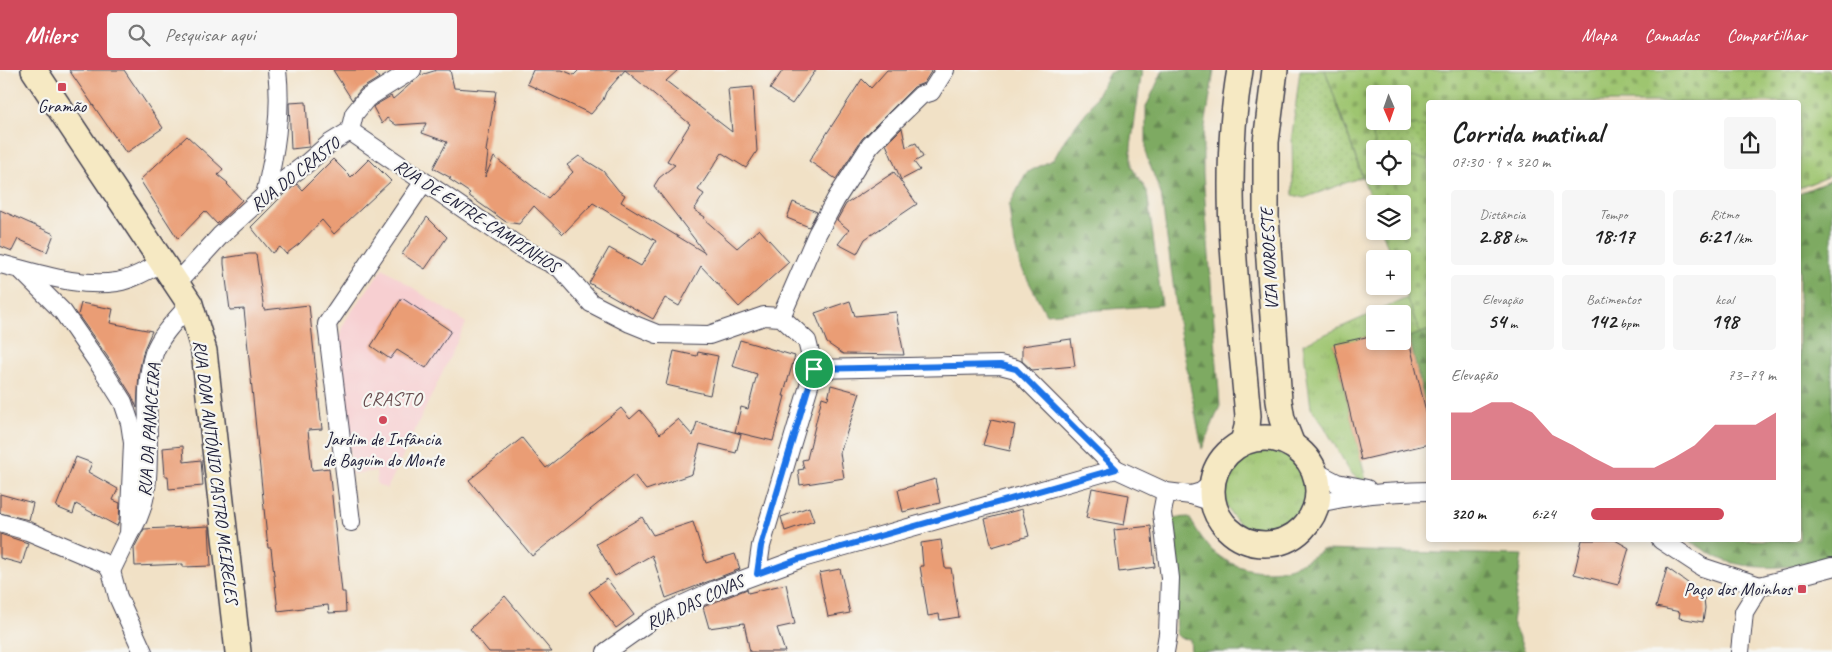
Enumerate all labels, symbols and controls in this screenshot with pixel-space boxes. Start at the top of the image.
search box [107,13,457,58]
text: Milers [25,20,77,50]
icon: search [125,21,153,49]
text: Pesquisar aqui [165,23,255,47]
text: Mapa [1582,24,1616,46]
text: Camadas [1644,24,1699,46]
text: Compartilhar [1727,24,1807,46]
marker: Gramão [56,81,68,93]
north arrow [1366,85,1411,130]
map controls [1366,85,1411,350]
place label: Gramão [38,95,88,117]
text: Corrida matinal [1451,115,1603,150]
button: share [1724,117,1776,169]
street label: RUA DO CRASTO [246,131,346,216]
button: locate [1366,140,1411,185]
text: 07:30 · 9 × 320 m [1451,152,1550,172]
street label: RUA DE ENTRE-CAMPINHOS [390,154,566,279]
button: layers [1366,195,1411,240]
street label: VIA NOROESTE [1255,205,1283,311]
text: Distância [1480,206,1525,223]
text: Tempo [1600,206,1627,223]
text: Ritmo [1710,206,1739,223]
text: 2.88 [1478,223,1510,249]
text: 18:17 [1593,223,1634,249]
text: 6:21 [1697,223,1730,249]
text: km [1510,230,1527,247]
text: /km [1730,230,1752,247]
button: + [1366,250,1411,295]
text: Elevação [1482,291,1523,308]
text: Batimentos [1586,291,1641,308]
text: kcal [1715,291,1734,308]
button: − [1366,305,1411,350]
text: 54 [1488,308,1506,334]
text: 142 [1588,308,1616,334]
text: 198 [1710,308,1739,334]
text: m [1506,315,1517,332]
text: bpm [1616,315,1639,332]
street label: RUA DOM ANTÓNIO CASTRO MEIRELES [189,339,243,608]
pin [793,348,835,390]
icon: arrive [800,355,828,383]
street label: RUA DA PANACEIRA [133,362,165,497]
text: Elevação [1451,365,1497,385]
text: 73–79 m [1727,365,1776,385]
district label: CRASTO [362,387,424,411]
marker: Jardim de Infância de Baguim do Monte [377,414,389,426]
place label: Jardim de Infância de Baguim do Monte [322,428,445,471]
text: 320 m [1451,504,1486,524]
text: 6:24 [1531,504,1556,524]
street label: RUA DAS COVAS [643,568,750,634]
place label: Paço dos Moinhos [1684,578,1794,600]
marker: Paço dos Moinhos [1796,583,1808,595]

